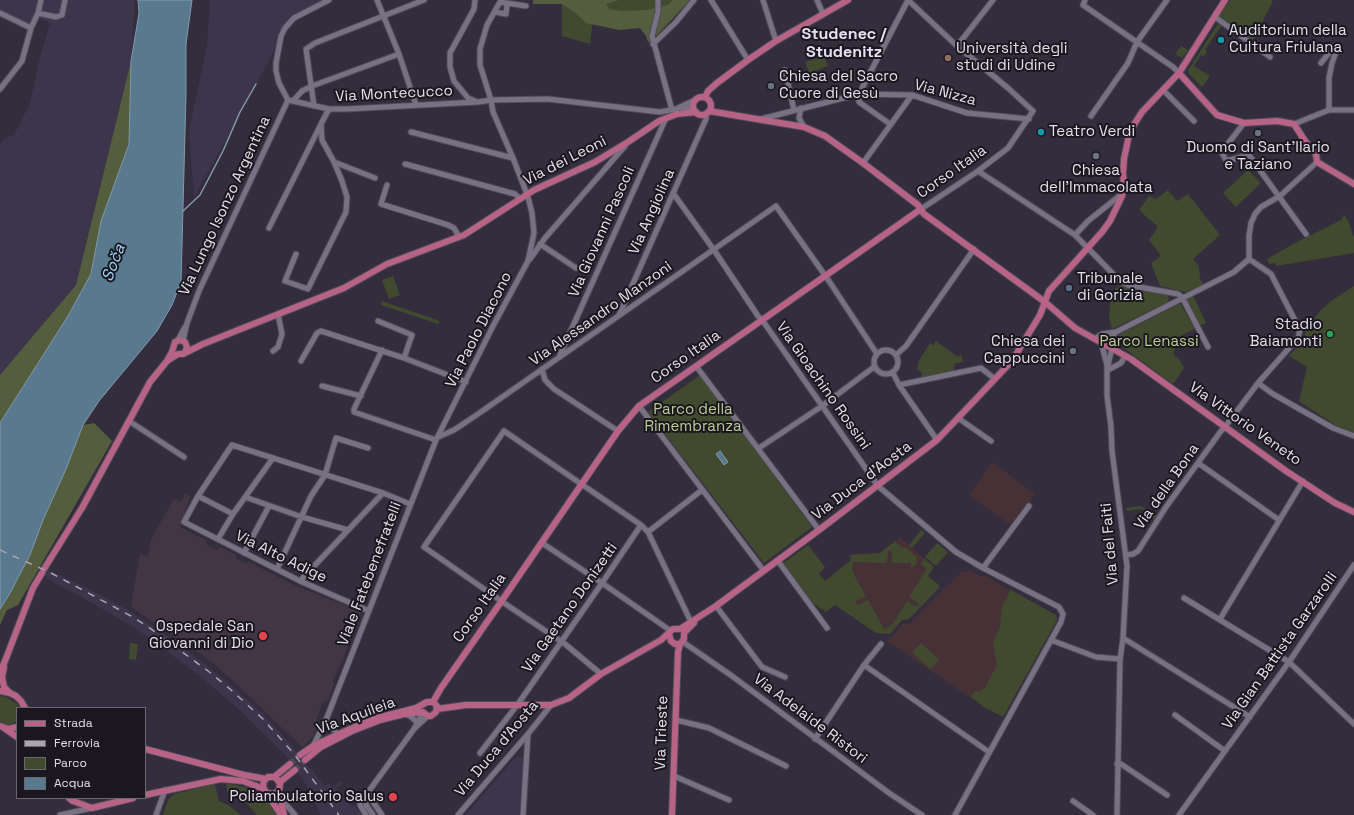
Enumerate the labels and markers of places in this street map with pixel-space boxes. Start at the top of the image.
place label: Auditorium della Cultura Friulana [1229,22,1347,57]
marker: Auditorium della Cultura Friulana [1216,35,1226,45]
place label: Università degli studi di Udine [956,40,1067,75]
marker: Università degli studi di Udine [943,53,953,63]
place label: Chiesa del Sacro Cuore di Gesù [779,68,898,103]
marker: Chiesa del Sacro Cuore di Gesù [766,81,776,91]
place label: Teatro Verdi [1049,123,1135,141]
marker: Teatro Verdi [1036,127,1046,137]
marker: Duomo di Sant'Ilario e Taziano [1253,128,1263,138]
place label: Duomo di Sant'Ilario e Taziano [1186,139,1330,174]
marker: Chiesa dell'Immacolata [1091,151,1101,161]
place label: Chiesa dell'Immacolata [1039,162,1153,197]
place label: Tribunale di Gorizia [1077,270,1143,305]
marker: Tribunale di Gorizia [1064,283,1074,293]
place label: Stadio Baiamonti [1249,316,1322,351]
marker: Stadio Baiamonti [1325,329,1335,339]
place label: Chiesa dei Cappuccini [984,333,1065,368]
marker: Chiesa dei Cappuccini [1068,346,1078,356]
place label: Ospedale San Giovanni di Dio [149,618,254,653]
marker: Ospedale San Giovanni di Dio [257,630,269,642]
place label: Poliambulatorio Salus [229,788,384,806]
marker: Poliambulatorio Salus [387,791,399,803]

